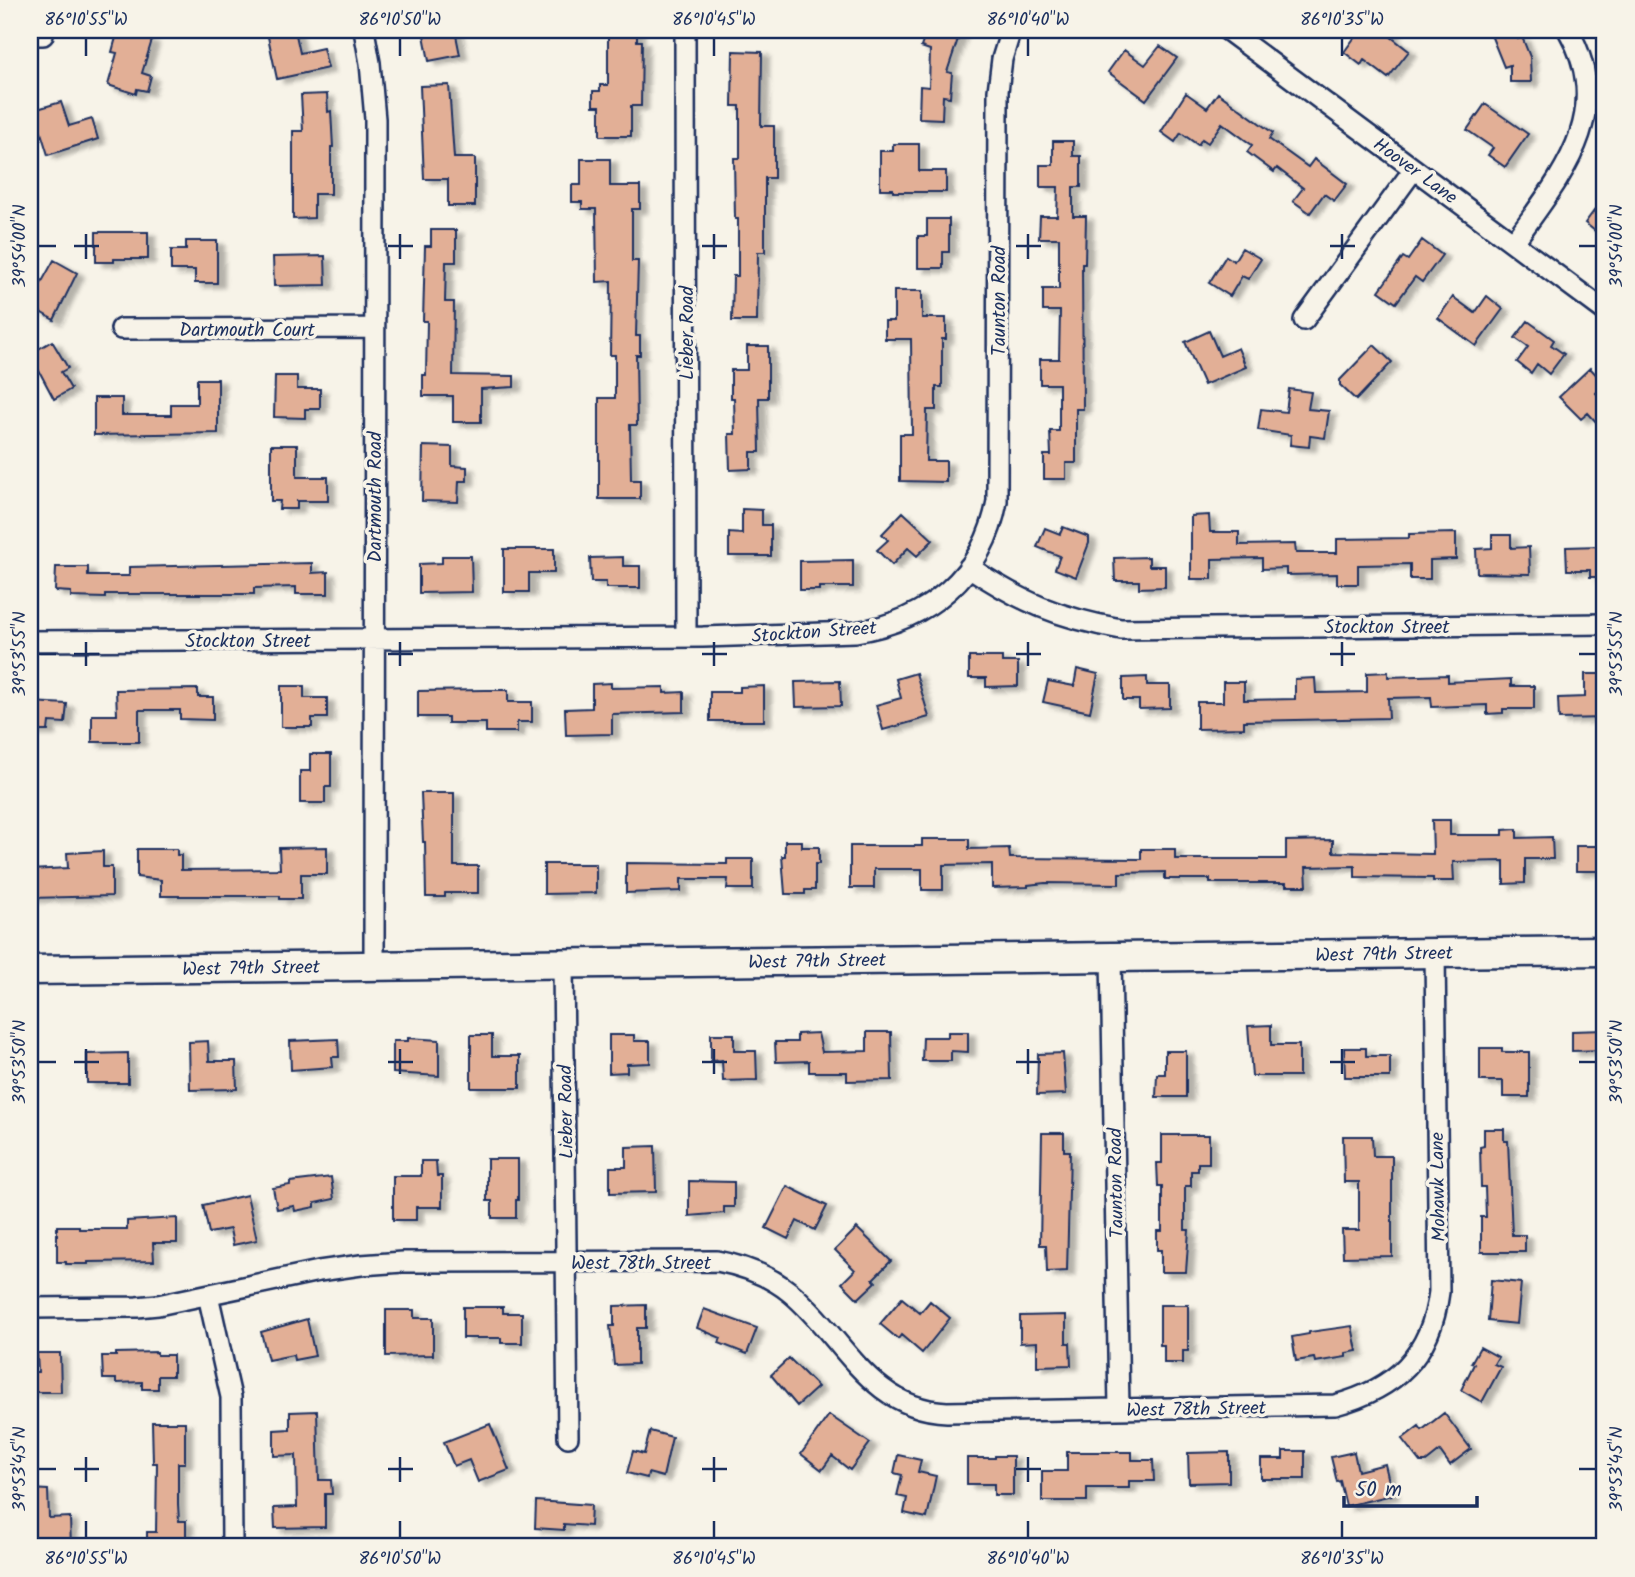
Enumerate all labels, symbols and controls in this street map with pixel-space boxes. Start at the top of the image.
text: 86°10'55"W [44,6,128,35]
text: 86°10'50"W [359,6,441,35]
text: 86°10'45"W [672,6,756,35]
text: 86°10'40"W [986,6,1070,35]
text: 86°10'35"W [1300,6,1384,35]
street label: Hoover Lane [1366,131,1464,213]
text: 39°54'00"N [6,204,35,288]
text: 39°54'00"N [1603,204,1632,288]
street label: Taunton Road [985,245,1015,356]
street label: Lieber Road [673,285,703,380]
street label: Dartmouth Court [179,316,315,346]
street label: Dartmouth Road [361,431,391,562]
text: 39°53'55"N [6,611,35,697]
text: 39°53'55"N [1603,611,1632,697]
street label: Stockton Street [1324,613,1450,643]
street label: Stockton Street [751,614,878,652]
street label: Stockton Street [185,627,311,657]
street label: West 79th Street [1315,939,1454,971]
street label: West 79th Street [748,946,887,978]
street label: West 79th Street [182,953,321,985]
text: 39°53'50"N [6,1020,35,1104]
text: 39°53'50"N [1603,1020,1632,1104]
street label: Lieber Road [551,1064,583,1159]
street label: Taunton Road [1101,1127,1133,1238]
street label: Mohawk Lane [1423,1131,1455,1242]
street label: West 78th Street [571,1249,712,1279]
street label: West 78th Street [1126,1394,1267,1426]
text: 39°53'45"N [6,1426,35,1512]
text: 39°53'45"N [1603,1426,1632,1512]
scale bar [1344,1465,1478,1509]
text: 50 m [1355,1474,1402,1507]
text: 86°10'55"W [44,1545,128,1574]
text: 86°10'50"W [359,1545,441,1574]
text: 86°10'45"W [672,1545,756,1574]
text: 86°10'40"W [986,1545,1070,1574]
text: 86°10'35"W [1300,1545,1384,1574]

